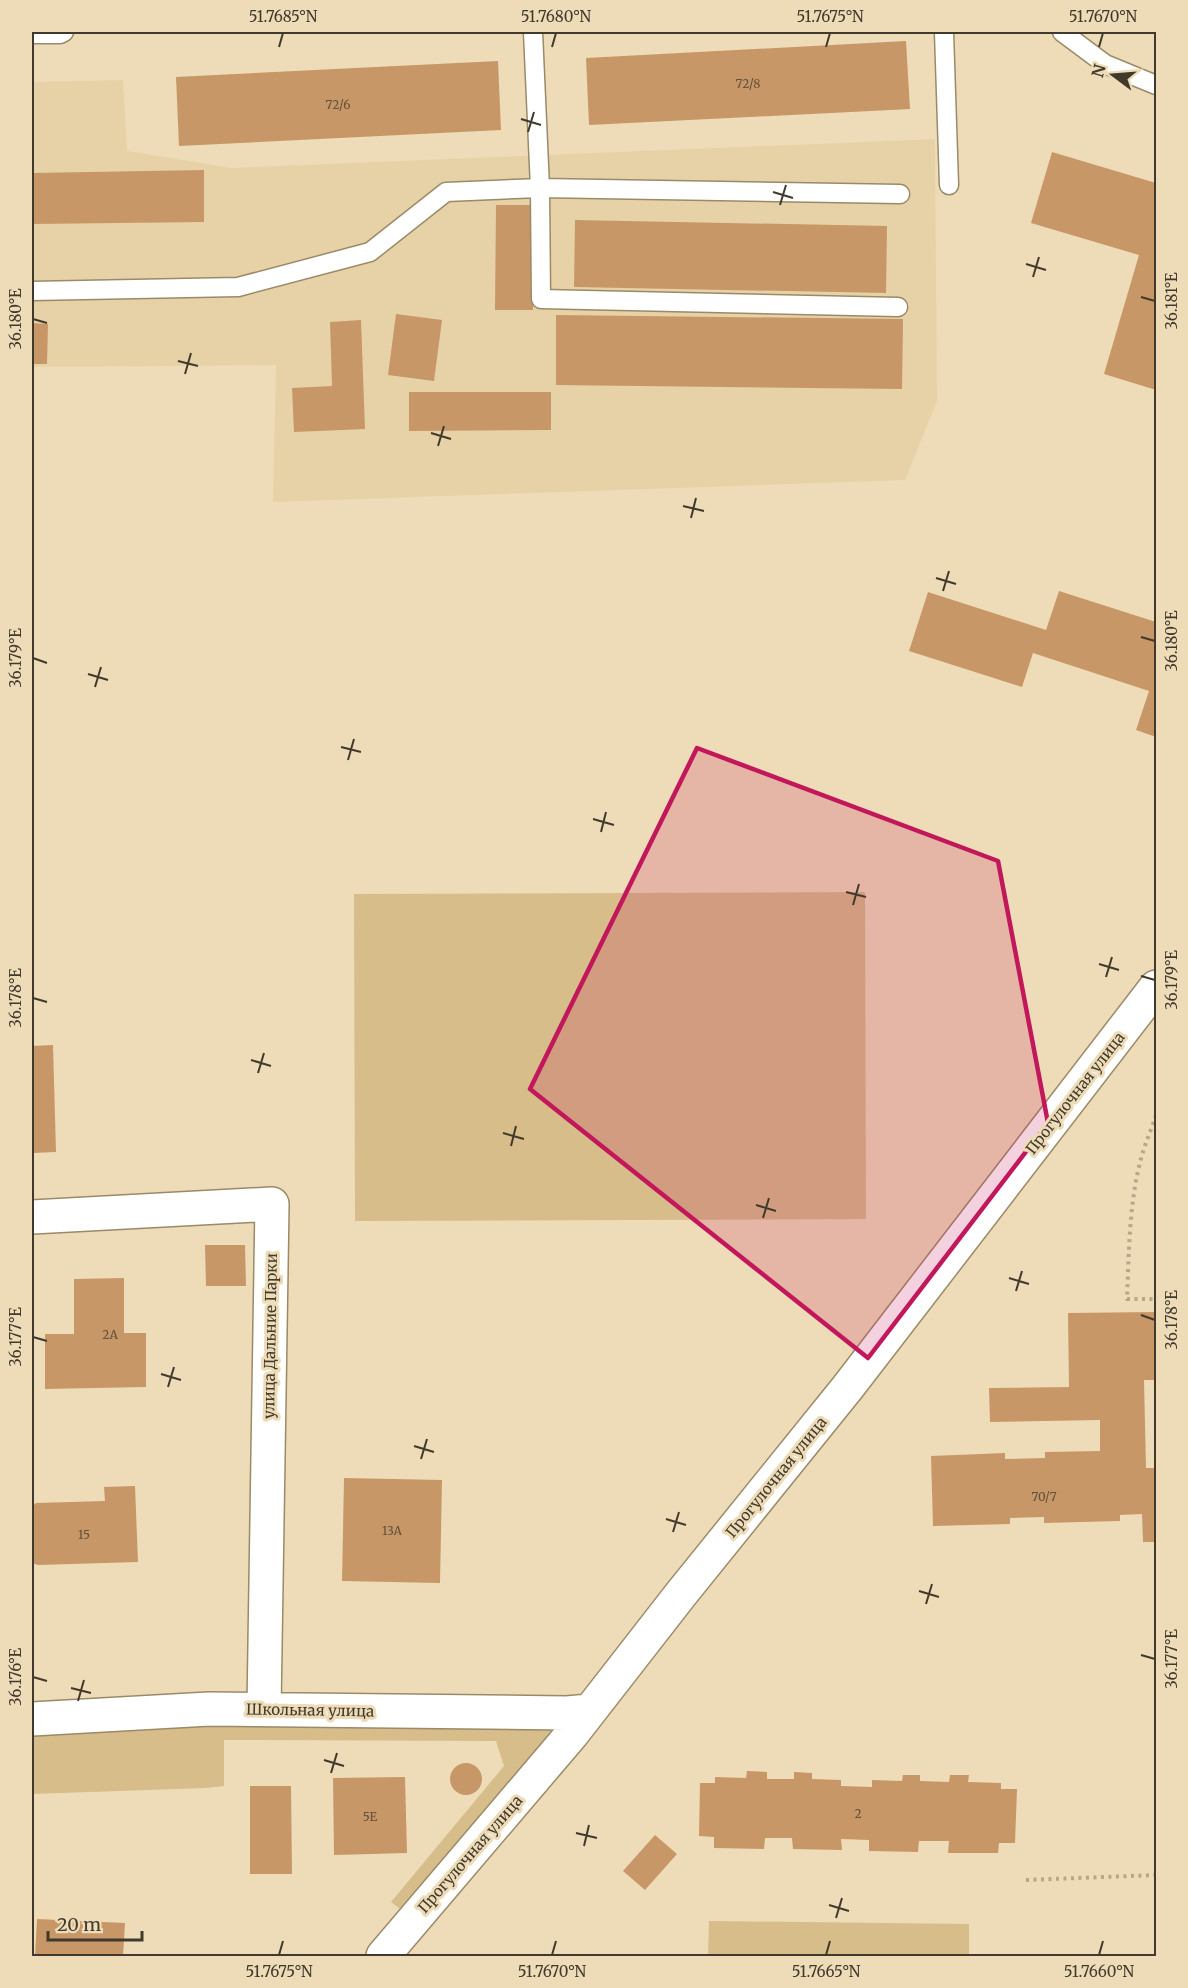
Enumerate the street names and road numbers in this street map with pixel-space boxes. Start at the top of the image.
street label: Прогулочная улица [1021,1028,1129,1158]
street label: улица Дальние Парки [259,1253,281,1419]
street label: Прогулочная улица [721,1413,831,1541]
street label: Школьная улица [246,1699,374,1721]
street label: Прогулочная улица [414,1791,526,1917]

